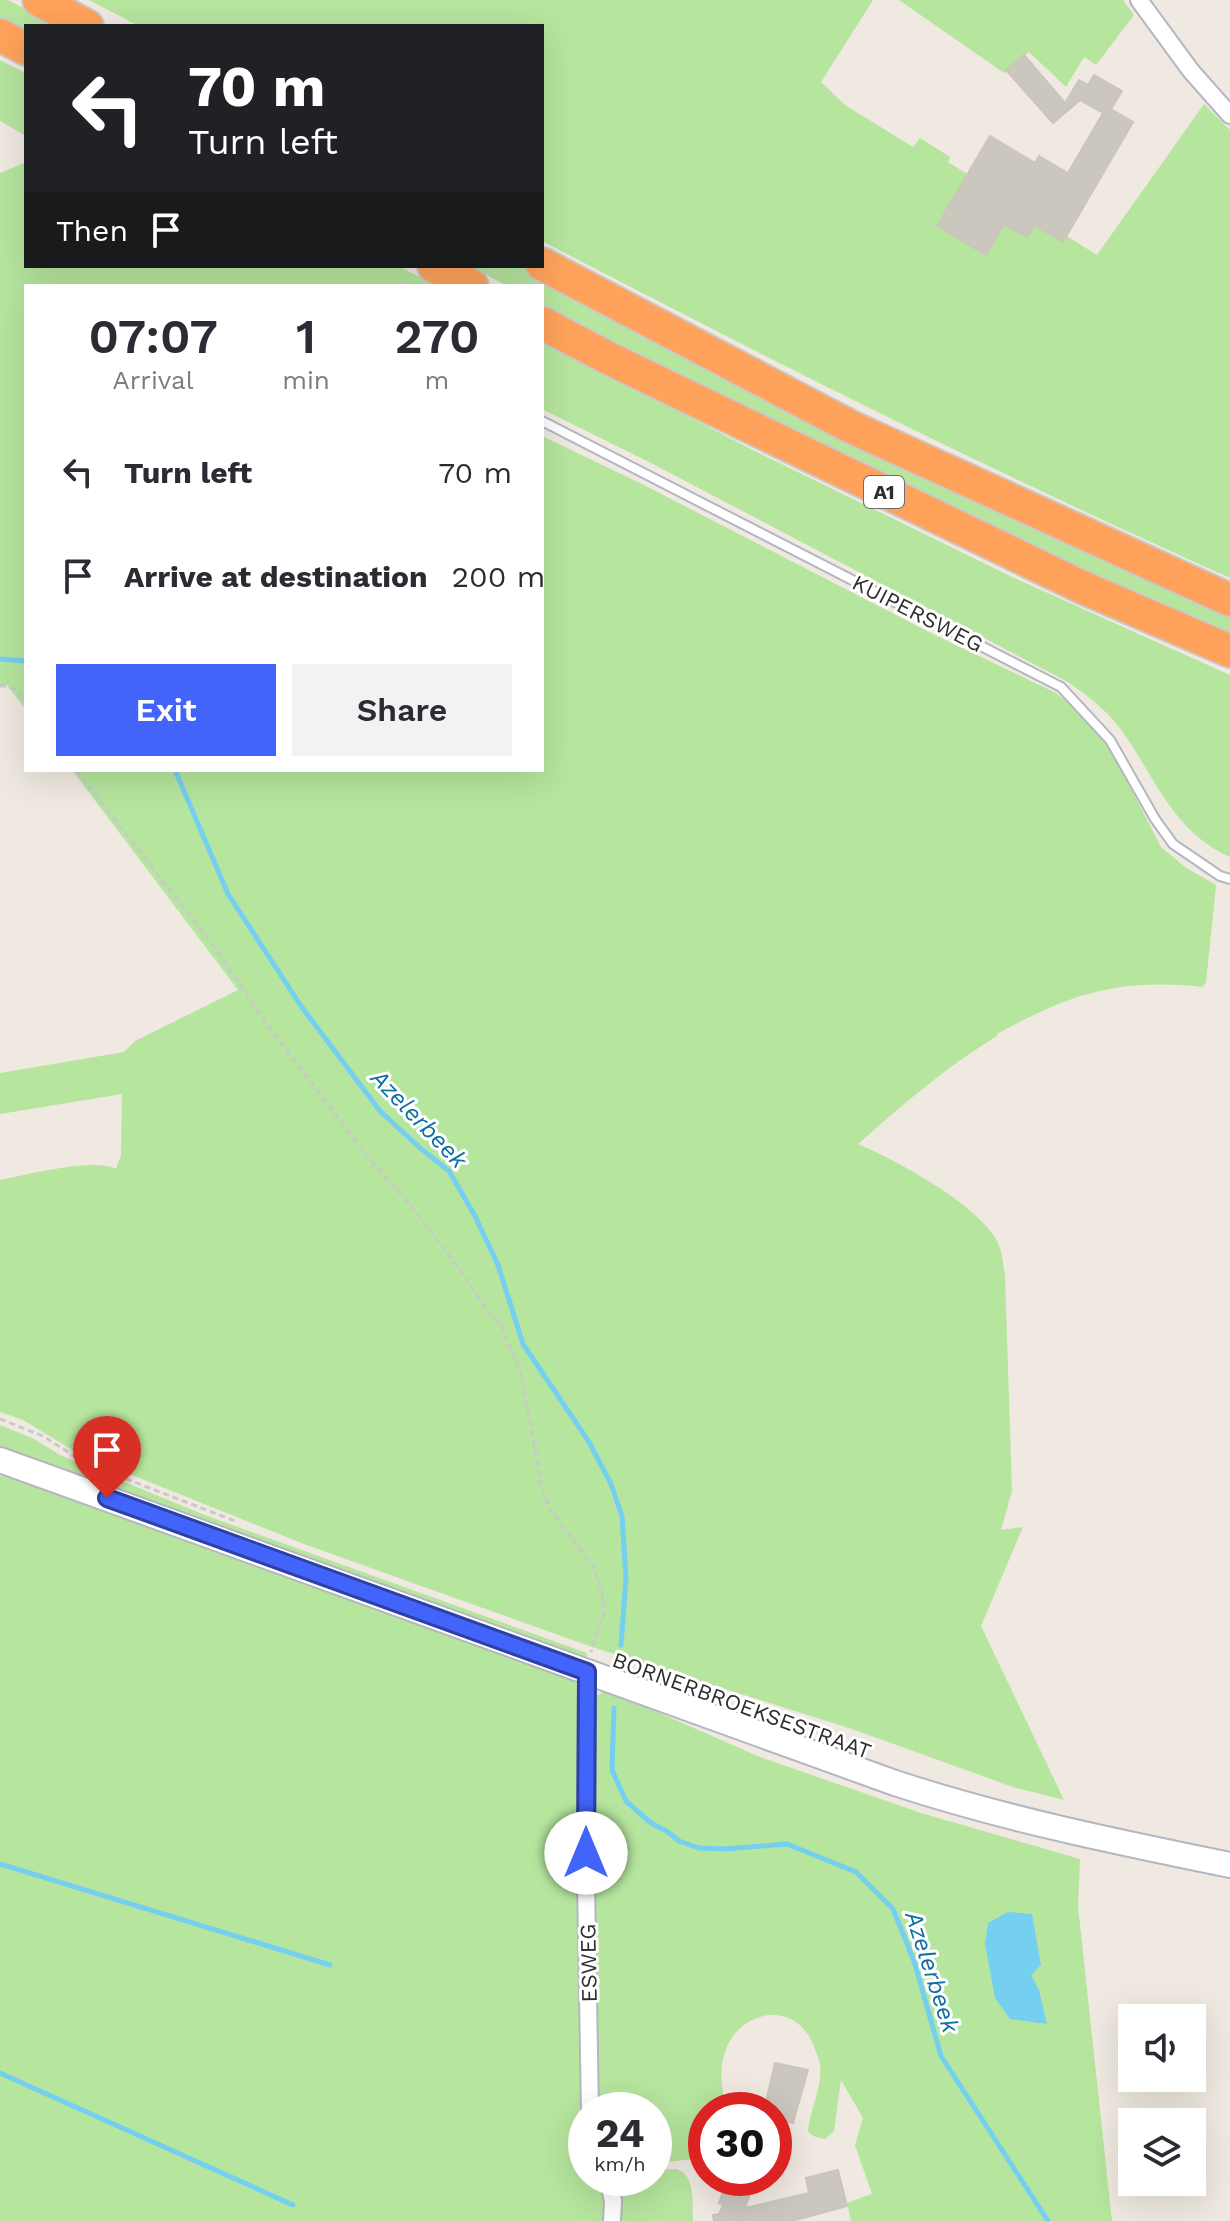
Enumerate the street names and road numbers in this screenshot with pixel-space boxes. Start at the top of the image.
road number: A1 [864,476,904,508]
street label: KUIPERSWEG [848,570,987,657]
street label: BORNERBROEKSESTRAAT [609,1647,875,1764]
street label: ESWEG [575,1923,602,2003]

